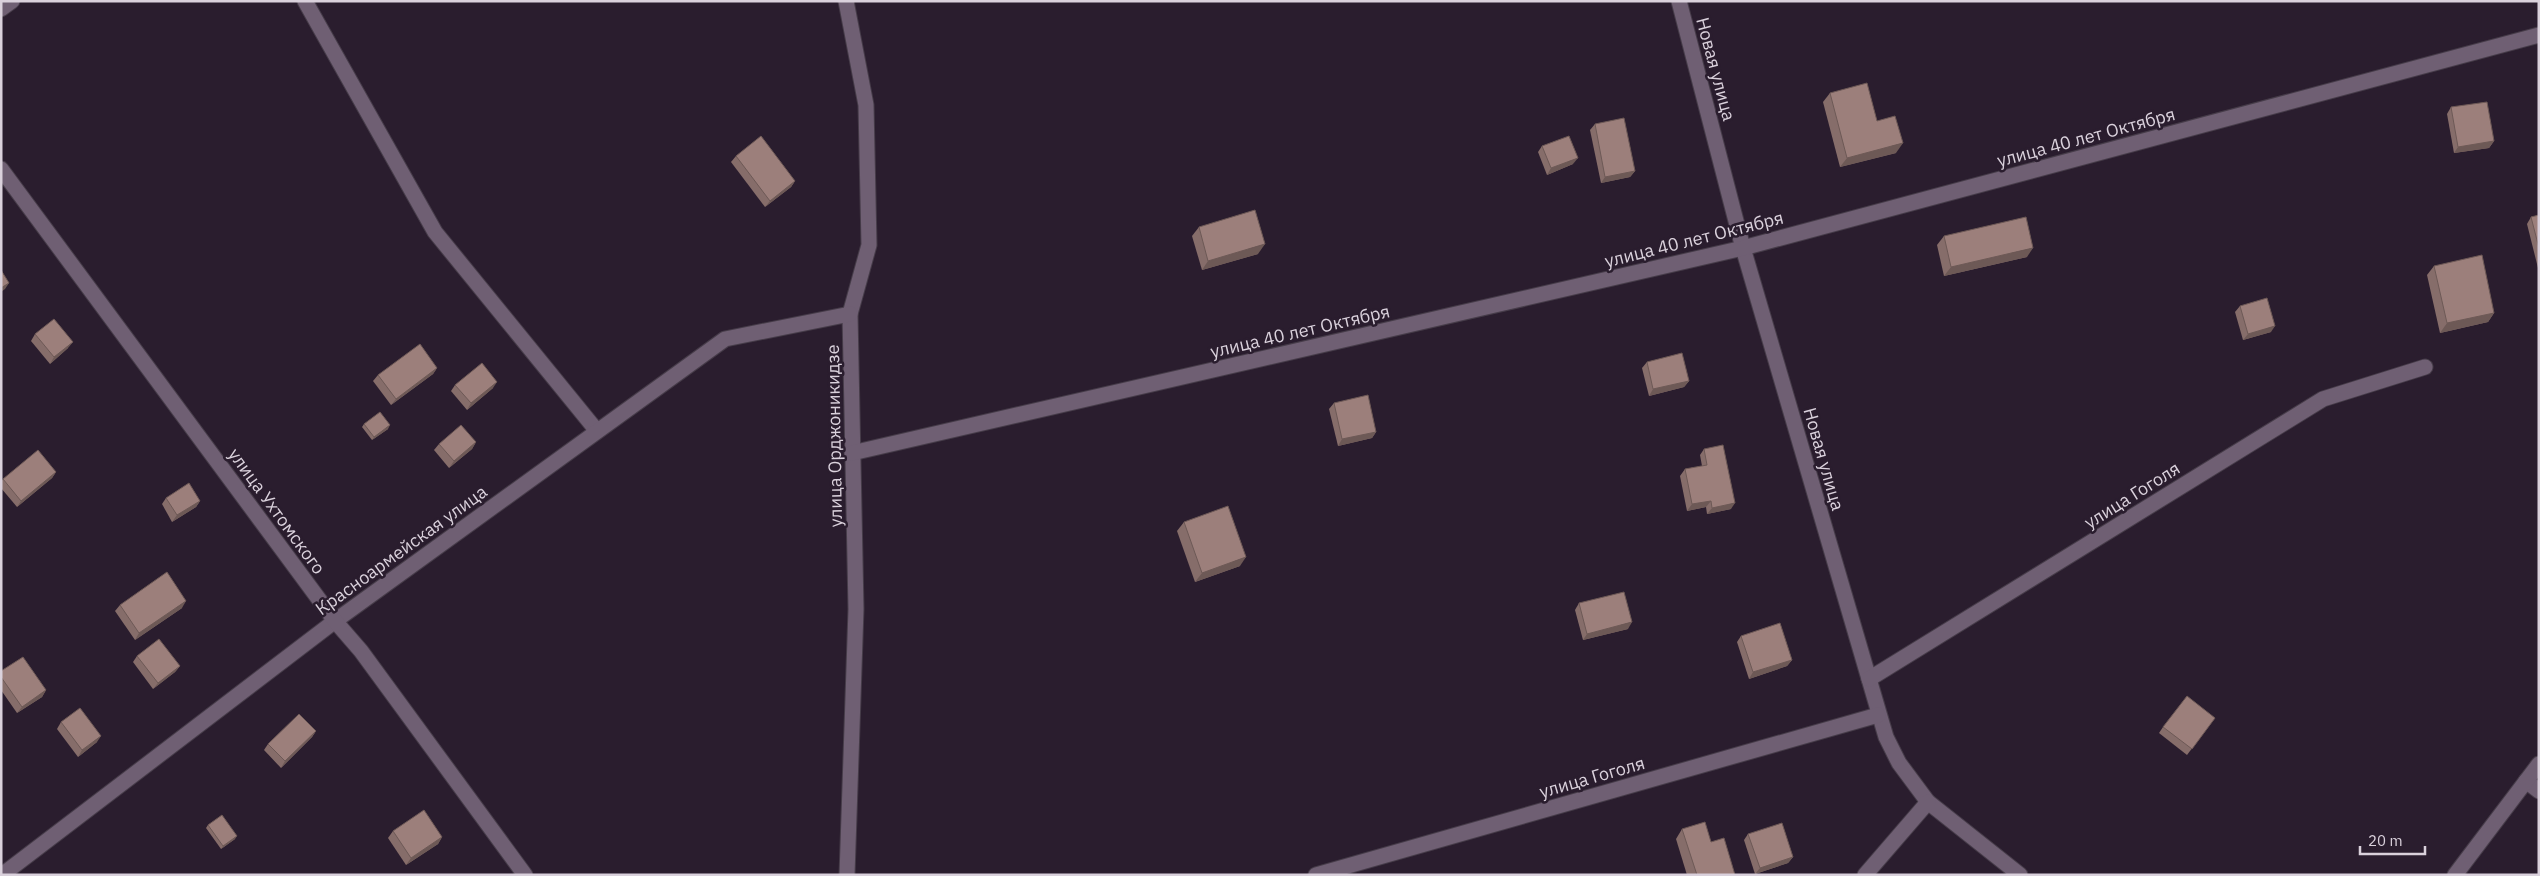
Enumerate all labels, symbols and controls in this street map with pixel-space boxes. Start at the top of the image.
street label: Новая улица [1691,15,1741,124]
street label: улица 40 лет Октября [1994,102,2178,172]
street label: улица 40 лет Октября [1602,206,1786,272]
street label: улица 40 лет Октября [1208,299,1392,363]
street label: улица Орджоникидзе [821,344,847,528]
street label: Новая улица [1798,405,1850,514]
street label: улица Ухтомского [223,443,331,579]
street label: улица Гоголя [2080,456,2184,534]
street label: Красноармейская улица [311,480,492,620]
street label: улица Гоголя [1537,751,1647,803]
scale bar [2360,824,2425,856]
text: 20 m [2368,831,2403,850]

